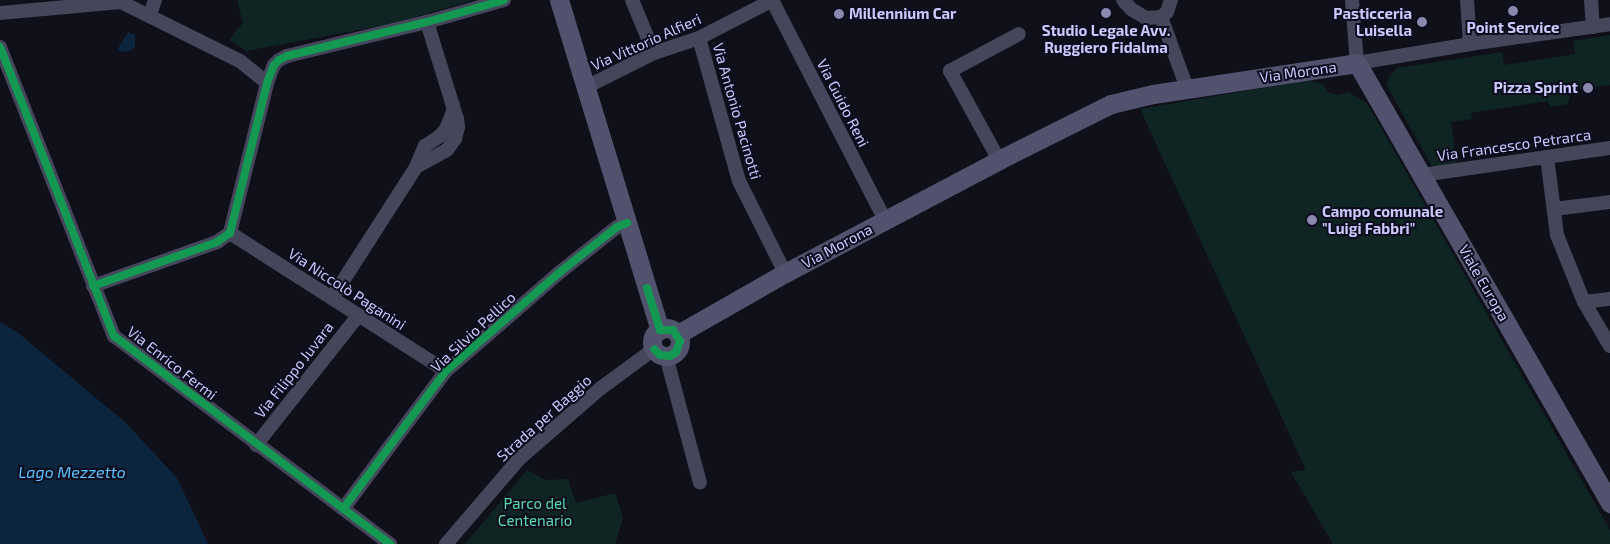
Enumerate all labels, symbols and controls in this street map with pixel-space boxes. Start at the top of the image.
place label: Pasticceria Luisella [1333,4,1412,39]
place label: Millennium Car [849,5,956,23]
marker: Point Service [1507,5,1519,17]
marker: Studio Legale Avv. Ruggiero Fidalma [1100,7,1112,19]
marker: Millennium Car [833,8,845,20]
street label: Via Vittorio Alfieri [588,9,704,75]
marker: Pasticceria Luisella [1416,16,1428,28]
place label: Point Service [1467,19,1559,37]
place label: Studio Legale Avv. Ruggiero Fidalma [1042,21,1170,56]
street label: Via Antonio Pacinotti [709,41,765,181]
street label: Via Guido Reni [813,56,873,150]
street label: Via Morona [1258,58,1338,86]
place label: Pizza Sprint [1494,79,1578,97]
marker: Pizza Sprint [1582,82,1594,94]
street label: Via Francesco Petrarca [1436,125,1592,165]
place label: Campo comunale "Luigi Fabbri" [1322,202,1443,237]
marker: Campo comunale "Luigi Fabbri" [1306,214,1318,226]
street label: Via Morona [799,220,875,272]
street label: Viale Europa [1455,242,1513,324]
street label: Via Niccolò Paganini [285,244,409,334]
street label: Via Silvio Pellico [427,288,519,376]
street label: Via Filippo Juvara [251,318,337,422]
street label: Via Enrico Fermi [123,322,221,404]
street label: Strada per Baggio [493,371,595,465]
water label: Lago Mezzetto [18,462,126,482]
park label: Parco del Centenario [498,494,572,529]

